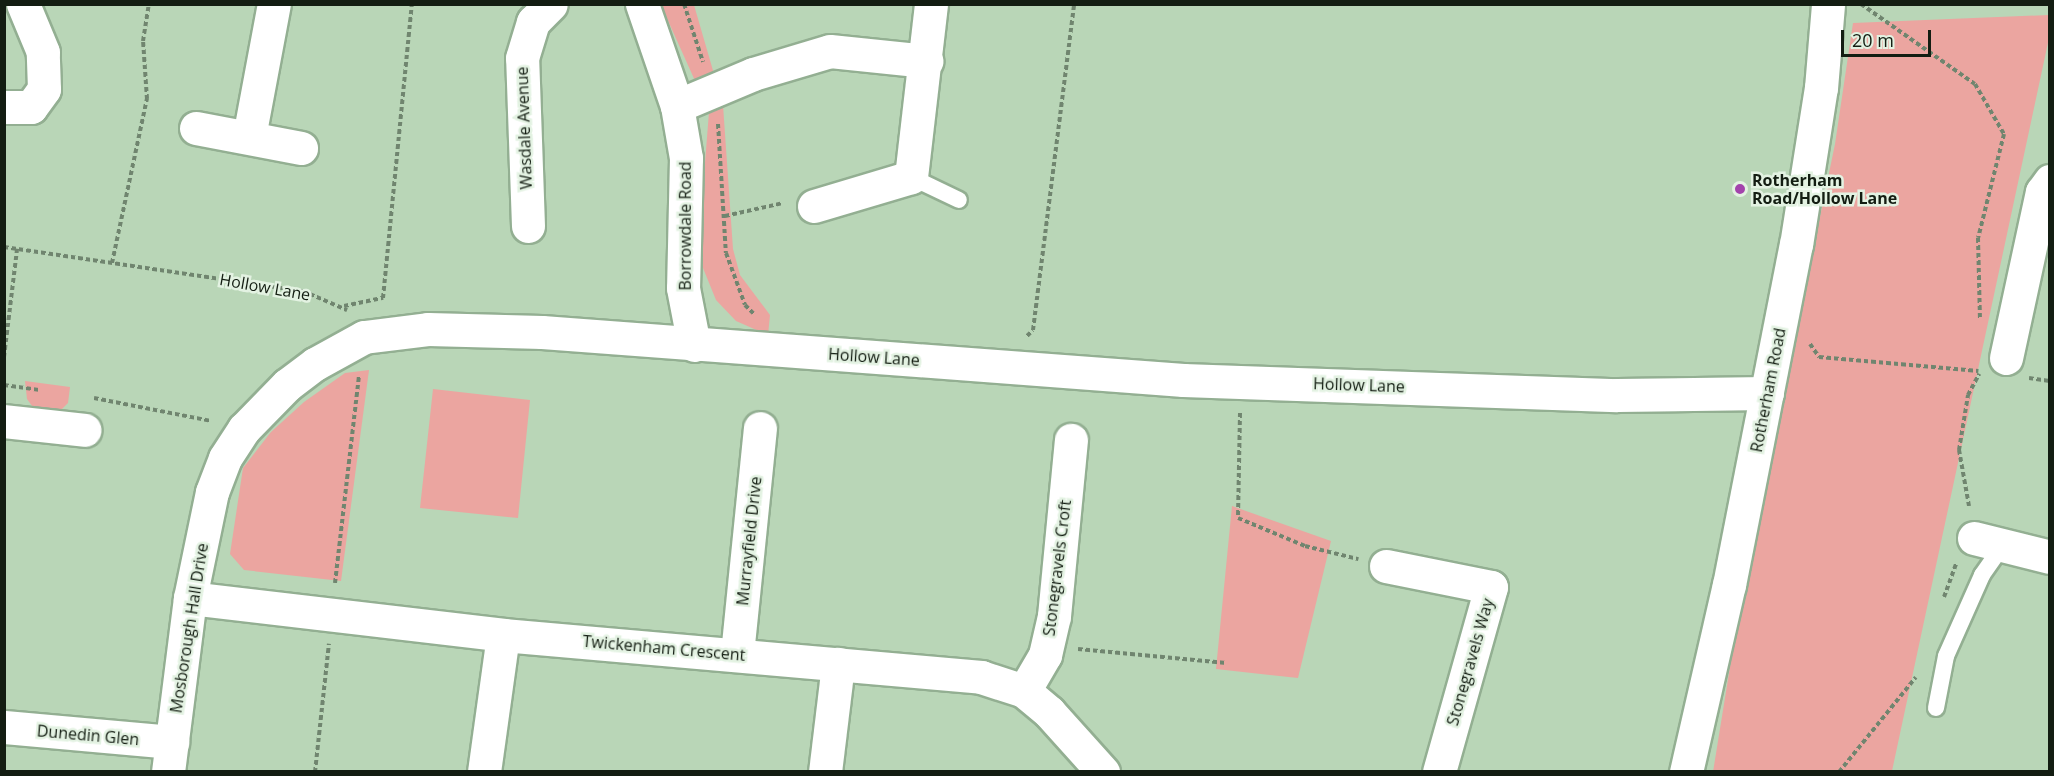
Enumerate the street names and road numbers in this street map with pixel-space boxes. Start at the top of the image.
street label: Wasdale Avenue [512,66,536,190]
street label: Borrowdale Road [675,161,695,291]
street label: Hollow Lane [218,270,312,304]
street label: Rotherham Road [1747,326,1789,454]
street label: Hollow Lane [828,344,920,370]
street label: Hollow Lane [1313,374,1405,396]
street label: Murrayfield Drive [733,475,765,607]
street label: Stonegravels Croft [1039,499,1075,637]
street label: Mosborough Hall Drive [166,542,212,714]
street label: Stonegravels Way [1443,596,1497,728]
street label: Twickenham Crescent [582,631,746,665]
street label: Dunedin Glen [36,721,140,749]

